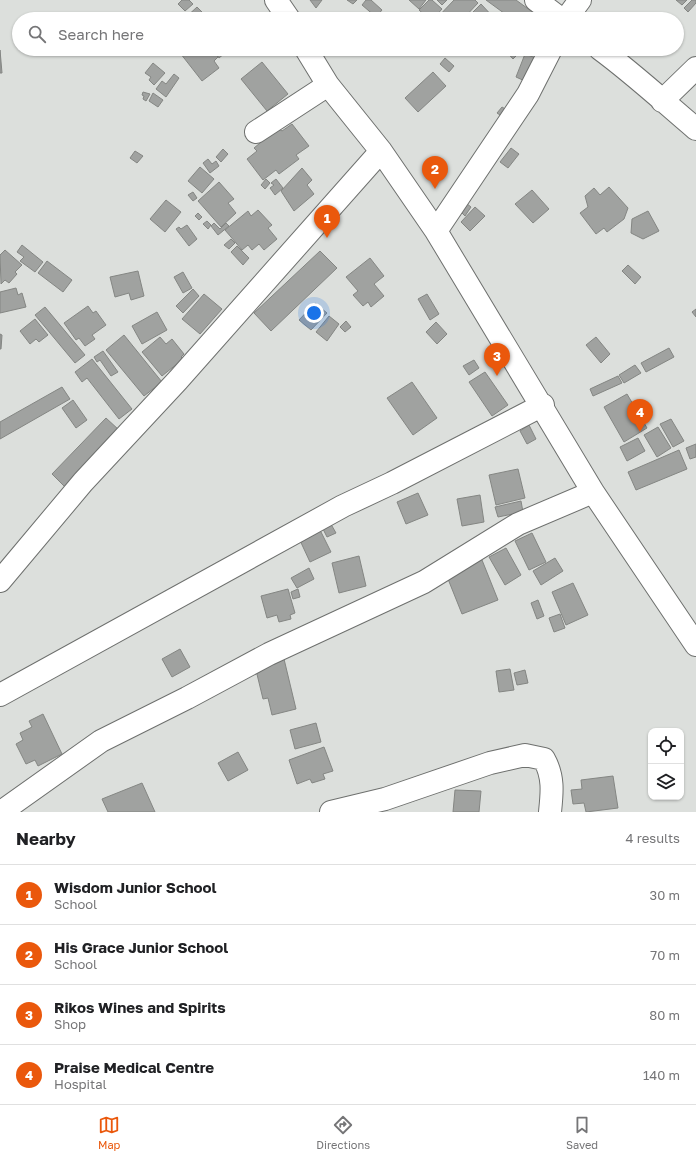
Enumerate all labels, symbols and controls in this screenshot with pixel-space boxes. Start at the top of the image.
search box [12,12,684,56]
icon: search [26,23,48,45]
text: Search here [58,25,144,43]
pin: 2 [422,156,448,189]
pin: 1 [314,205,340,238]
your location [304,303,324,323]
pin: 3 [484,343,510,376]
pin: 4 [627,399,653,432]
map controls [648,728,684,800]
button: locate [648,728,684,764]
button: layers [648,764,684,800]
text: Nearby [16,828,76,849]
text: 4 results [626,830,680,846]
text: Wisdom Junior School [54,878,217,896]
text: 1 [26,887,32,903]
text: 30 m [650,887,680,903]
text: School [54,896,97,912]
text: His Grace Junior School [54,938,228,956]
text: 2 [25,947,33,963]
text: 70 m [650,947,680,963]
text: School [54,956,97,972]
text: Rikos Wines and Spirits [54,998,226,1016]
text: 3 [25,1007,33,1023]
text: 80 m [649,1007,680,1023]
text: Shop [54,1016,86,1032]
text: Praise Medical Centre [54,1058,214,1076]
text: 4 [25,1067,33,1083]
text: 140 m [643,1067,680,1083]
text: Hospital [54,1076,107,1092]
tab: Map [98,1114,120,1151]
tab: Directions [316,1114,370,1151]
tab: Saved [566,1114,598,1151]

